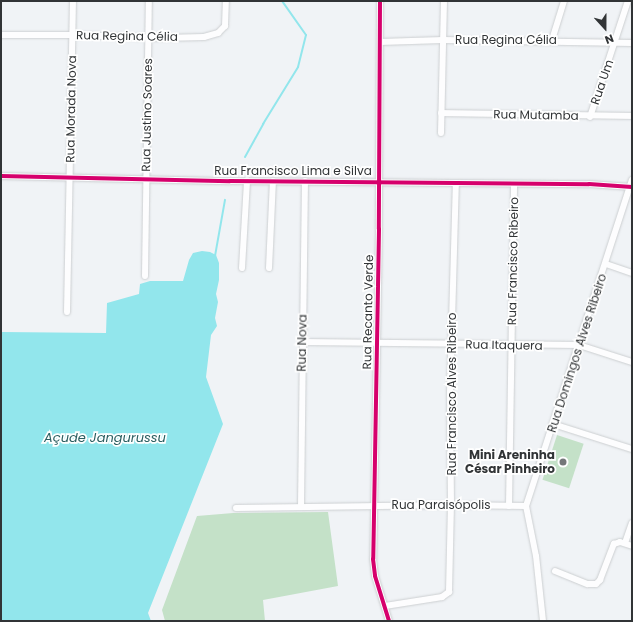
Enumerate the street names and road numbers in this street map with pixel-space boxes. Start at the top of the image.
street label: Rua Regina Célia [76,28,178,44]
street label: Rua Regina Célia [455,33,557,47]
street label: Rua Morada Nova [63,55,79,163]
street label: Rua Justino Soares [139,58,155,172]
street label: Rua Um [588,58,616,106]
street label: Rua Mutamba [493,107,579,123]
street label: Rua Francisco Lima e Silva [214,164,372,178]
street label: Rua Francisco Ribeiro [505,197,521,325]
street label: Rua Recanto Verde [360,254,376,370]
street label: Rua Domingos Alves Ribeiro [544,272,610,434]
street label: Rua Francisco Alves Ribeiro [445,313,459,475]
street label: Rua Nova [294,314,310,372]
street label: Rua Itaquera [465,337,543,353]
street label: Rua Paraisópolis [392,498,490,512]

